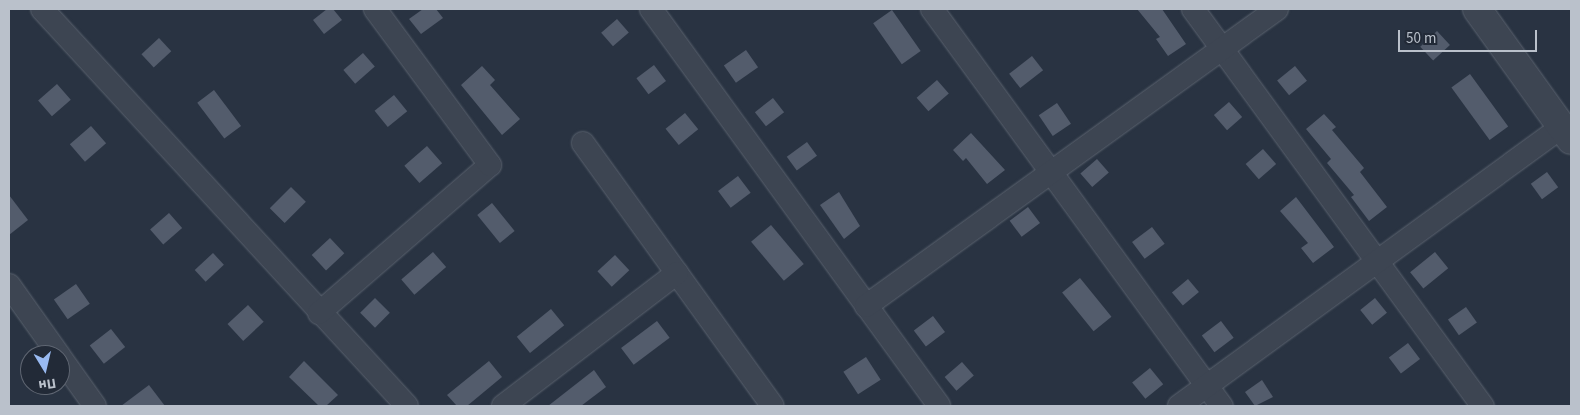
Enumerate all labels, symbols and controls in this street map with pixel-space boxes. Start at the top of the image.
scale bar [1400,20,1539,52]
text: 50 m [1406,28,1436,49]
north arrow [20,345,70,395]
text: Пн [37,373,57,395]

